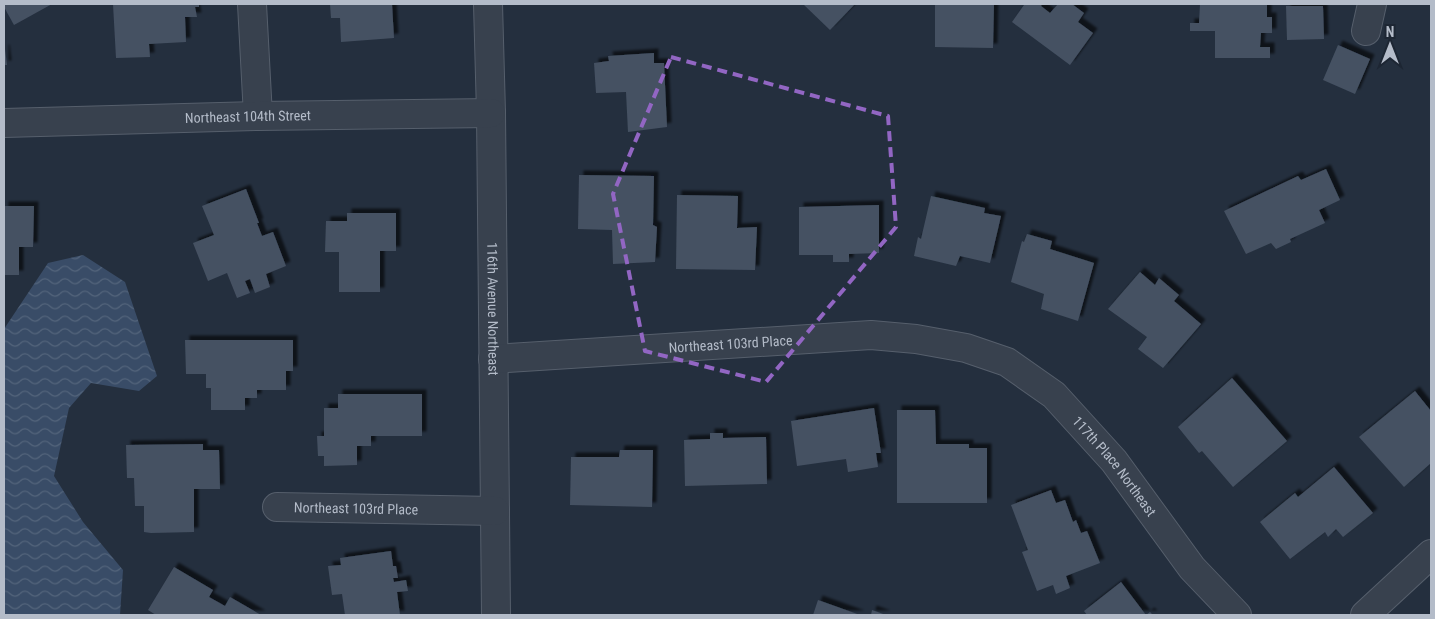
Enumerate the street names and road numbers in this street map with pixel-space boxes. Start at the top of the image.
street label: Northeast 104th Street [185,107,311,126]
street label: 116th Avenue Northeast [484,242,502,376]
street label: Northeast 103rd Place [668,332,793,356]
street label: 117th Place Northeast [1069,413,1160,519]
street label: Northeast 103rd Place [294,499,419,518]

